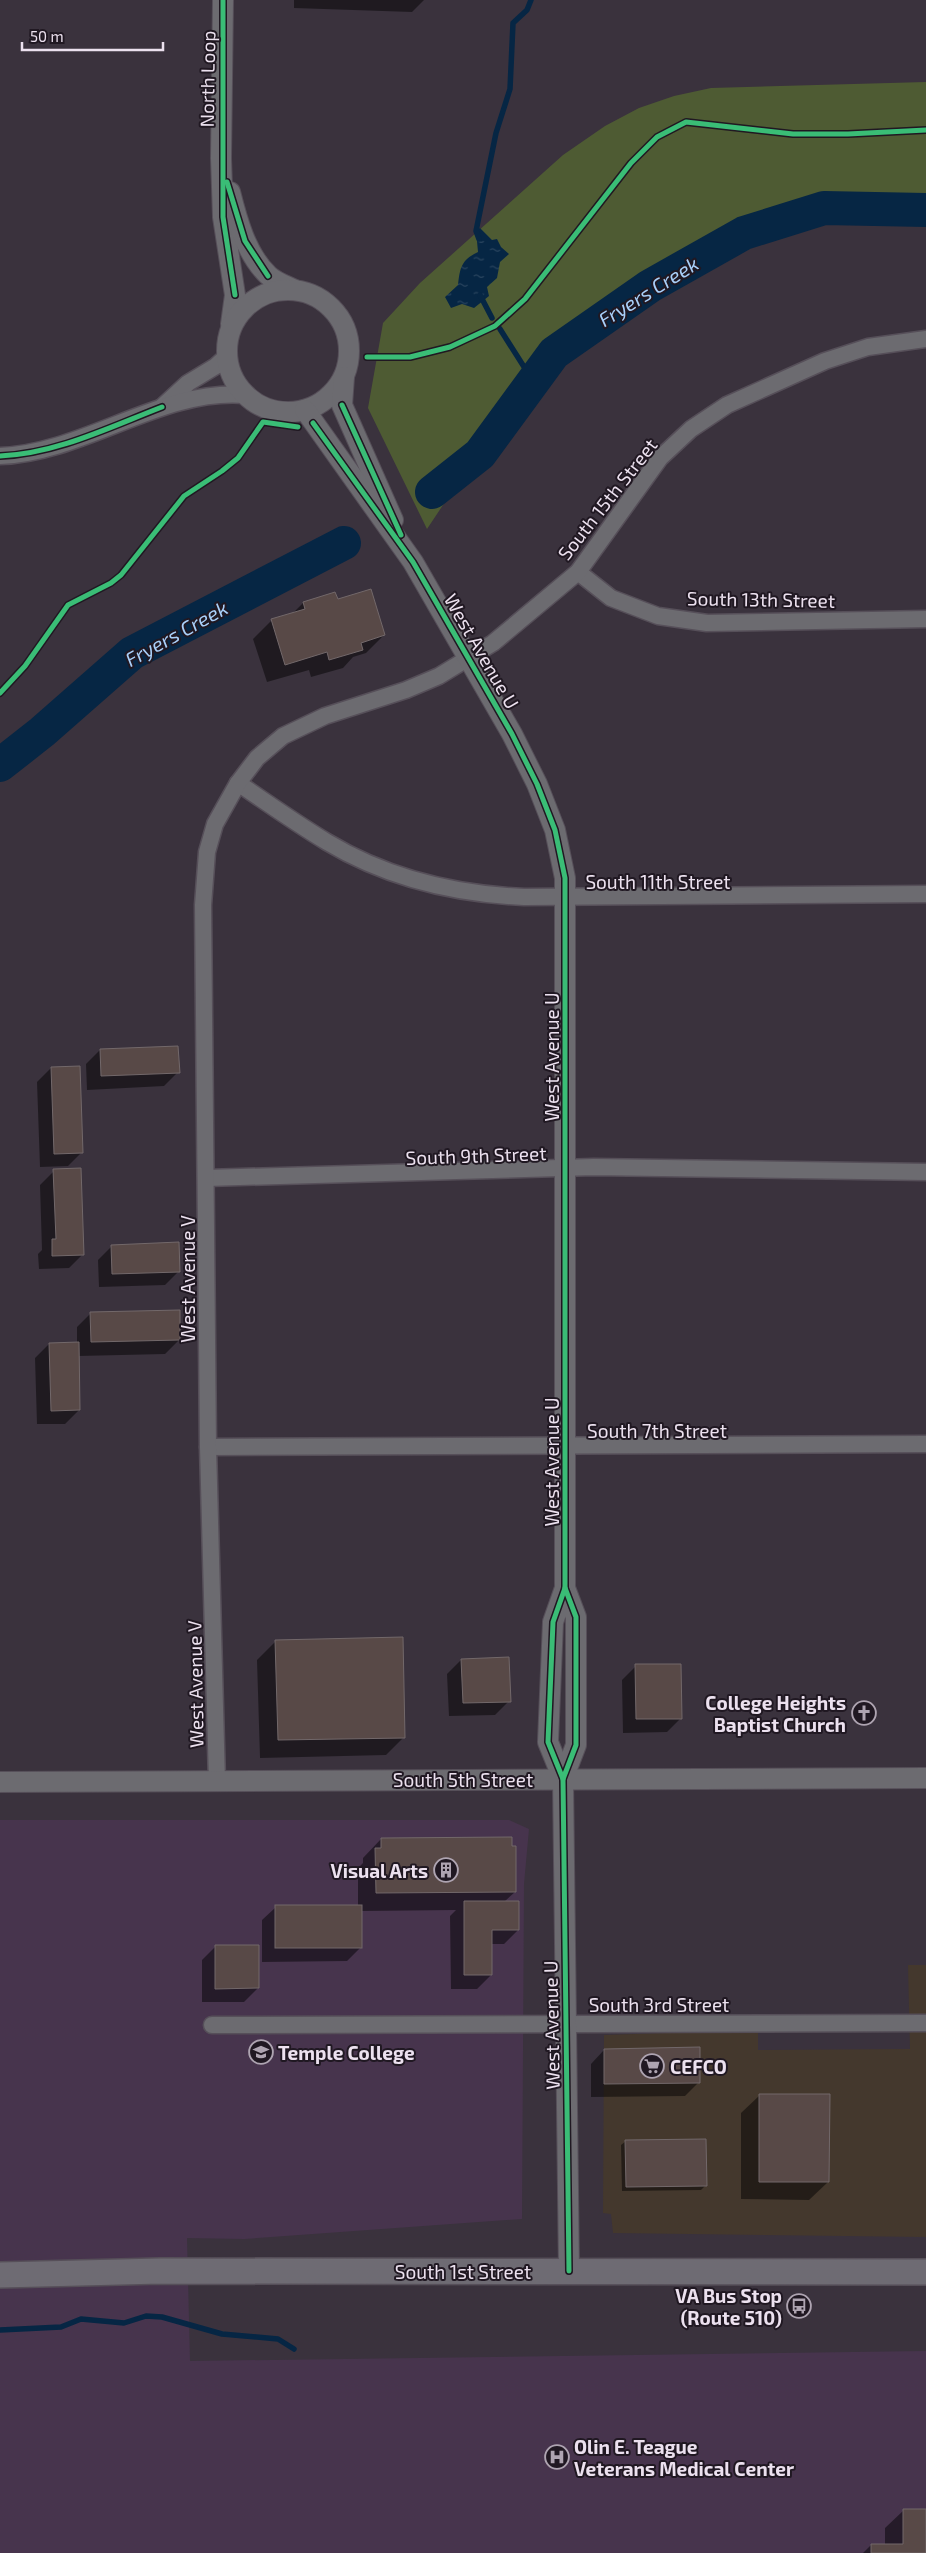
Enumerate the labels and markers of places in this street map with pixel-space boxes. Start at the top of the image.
place label: College Heights Baptist Church [705,1691,846,1736]
church icon: College Heights Baptist Church [851,1700,877,1726]
building icon: Visual Arts [433,1857,459,1883]
place label: Visual Arts [331,1859,428,1882]
school or university icon: Temple College [248,2039,274,2065]
place label: Temple College [278,2041,415,2064]
supermarket icon: CEFCO [639,2053,665,2079]
place label: CEFCO [670,2055,727,2078]
place label: VA Bus Stop (Route 510) [675,2284,782,2329]
bus stop icon: VA Bus Stop (Route 510) [786,2293,812,2319]
place label: Olin E. Teague Veterans Medical Center [574,2435,794,2480]
hospital icon: Olin E. Teague Veterans Medical Center [544,2444,570,2470]

